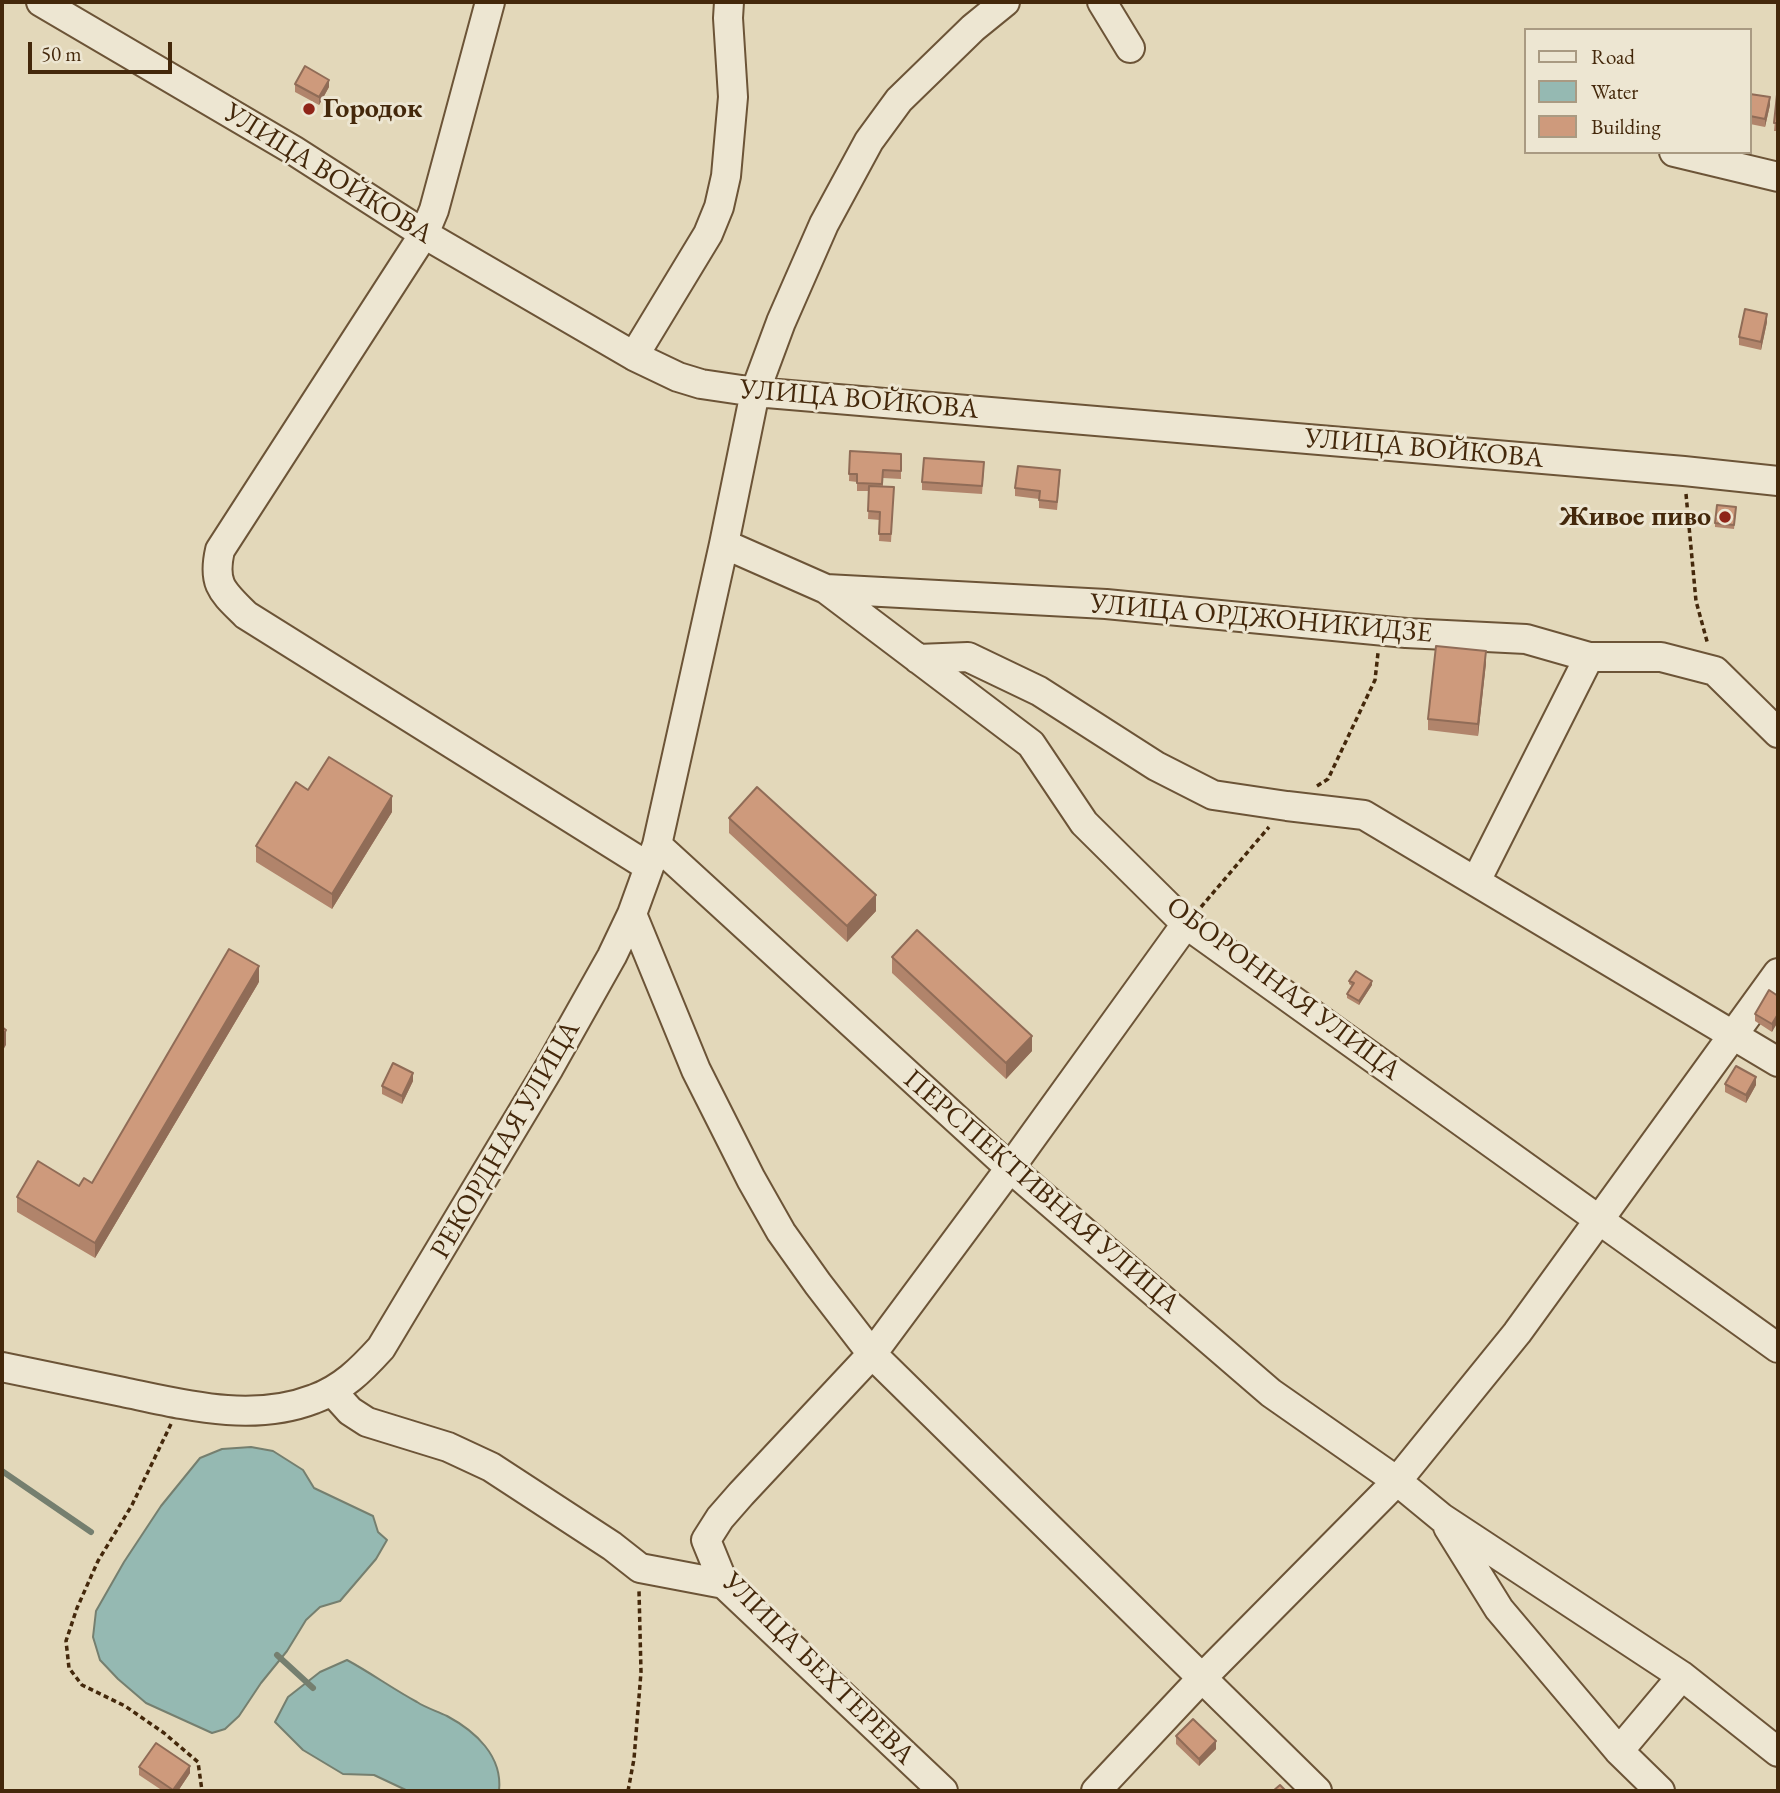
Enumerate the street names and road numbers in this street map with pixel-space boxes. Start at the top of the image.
street label: УЛИЦА ВОЙКОВА [217,96,439,252]
street label: УЛИЦА ВОЙКОВА [738,373,980,427]
street label: УЛИЦА ВОЙКОВА [1303,422,1545,476]
street label: УЛИЦА ОРДЖОНИКИДЗЕ [1088,587,1434,651]
street label: ОБОРОННАЯ УЛИЦА [1159,890,1407,1088]
street label: РЕКОРДНАЯ УЛИЦА [424,1015,588,1265]
street label: ПЕРСПЕКТИВНАЯ УЛИЦА [896,1063,1186,1321]
street label: УЛИЦА БЕХТЕРЕВА [715,1566,921,1772]

